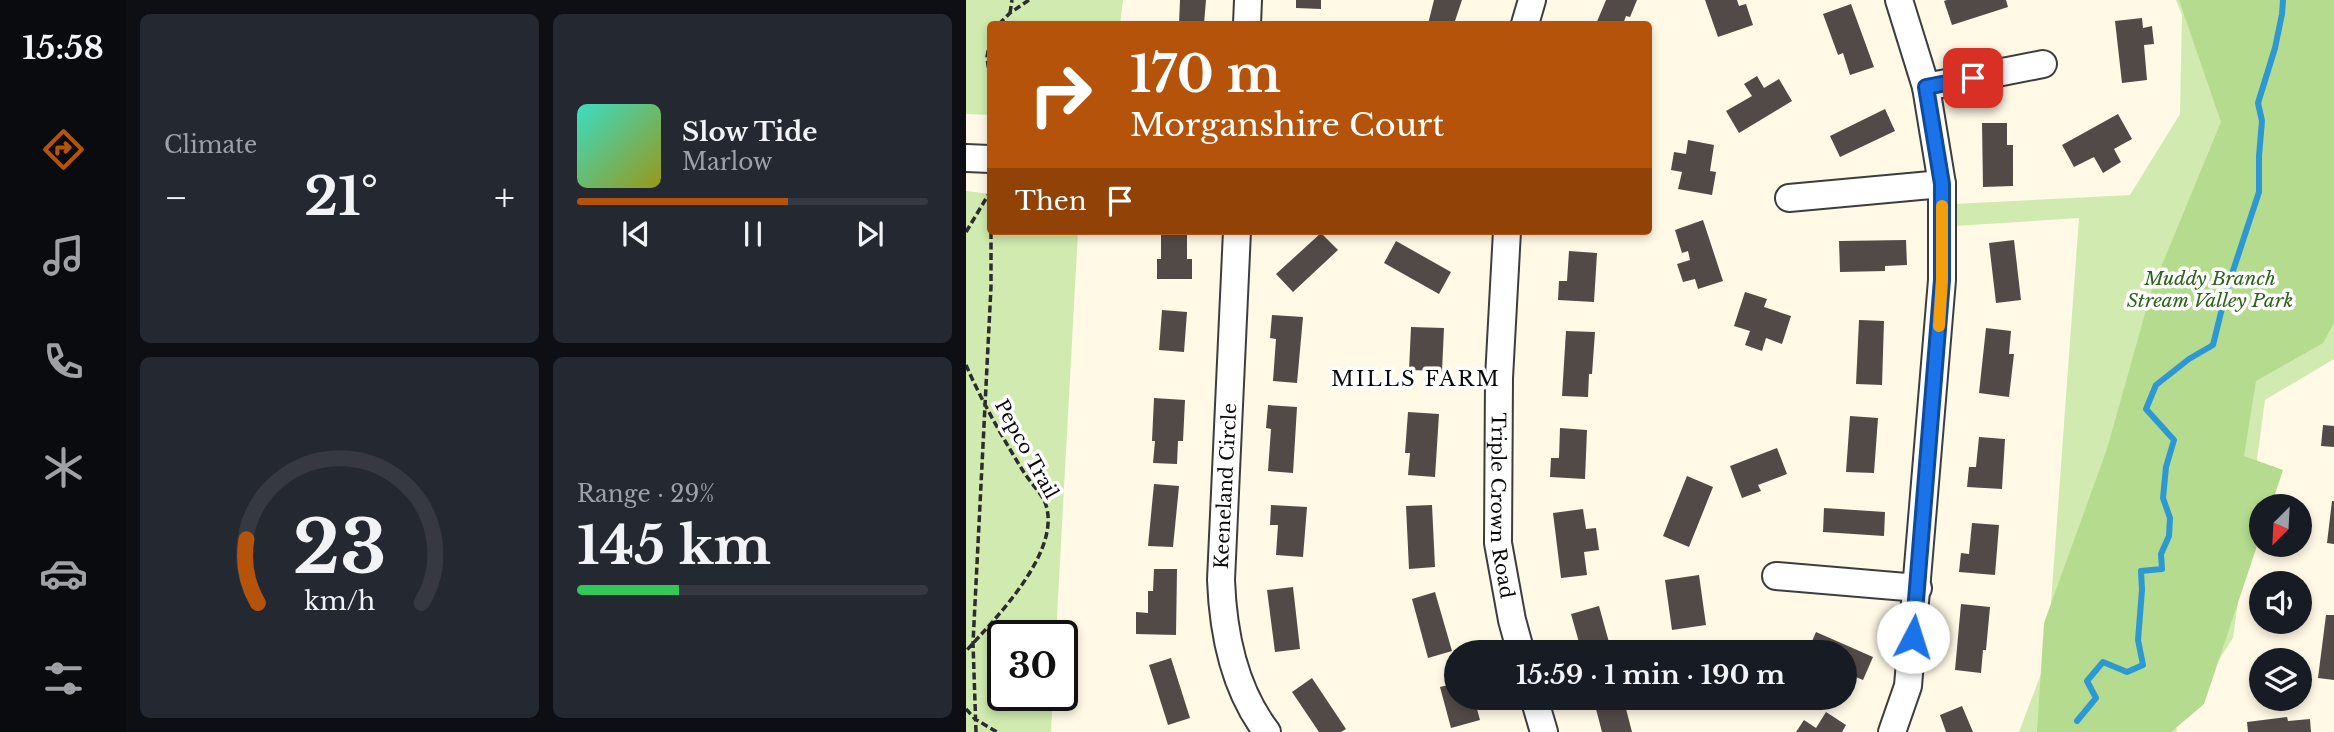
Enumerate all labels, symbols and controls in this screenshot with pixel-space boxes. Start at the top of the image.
text: 15:58 [22,28,104,68]
text: 170 m [1130,44,1281,105]
pin [1943,48,2003,108]
icon: right [1015,49,1106,140]
icon: arrive [1954,59,1992,97]
text: Morganshire Court [1130,105,1444,145]
text: Slow Tide [682,116,818,148]
icon: directions [39,125,88,174]
text: Climate [164,131,257,159]
text: Marlow [682,148,772,176]
text: 21° [304,165,378,229]
text: − [164,174,188,221]
text: + [494,174,515,221]
icon: arrive [1101,182,1139,220]
text: Then [1015,185,1087,217]
icon: previous [617,215,655,253]
icon: pause [734,215,772,253]
icon: next [851,215,889,253]
icon: music [39,231,88,280]
park label: Muddy Branch Stream Valley Park [2127,267,2293,312]
icon: phone [39,337,88,386]
district label: MILLS FARM [1331,366,1501,392]
street label: Pepco Trail [990,396,1063,503]
street label: Keeneland Circle [1210,403,1241,570]
street label: Triple Crown Road [1486,413,1519,600]
icon: climate [39,443,88,492]
text: Range · 29% [577,480,715,508]
north arrow [2249,494,2312,556]
map controls [2249,494,2312,711]
text: 23 [293,503,386,594]
text: 145 km [577,514,771,578]
icon: car [39,549,88,598]
button: sound [2249,571,2312,634]
text: km/h [304,586,375,617]
position arrow [1876,600,1950,674]
speed limit sign: 30 [987,620,1078,711]
button: layers [2249,648,2312,711]
icon: filters [39,654,88,703]
text: 15:59 · 1 min · 190 m [1516,659,1785,691]

